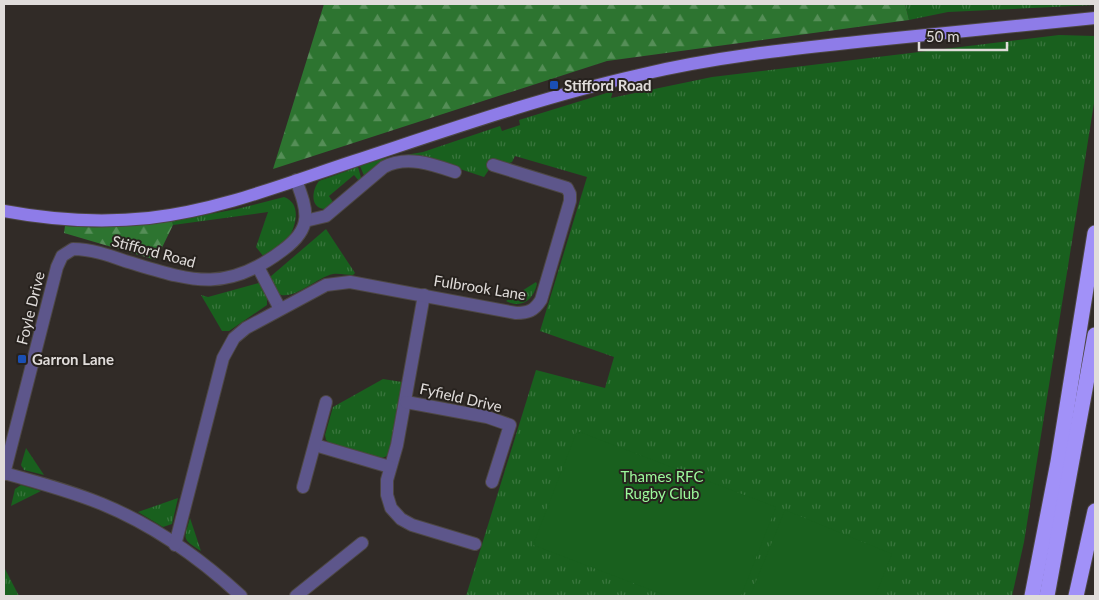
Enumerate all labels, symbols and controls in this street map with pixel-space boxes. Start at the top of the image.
scale bar [919,20,1006,52]
text: 50 m [926,27,960,45]
place label: Stifford Road [564,76,652,94]
marker: Stifford Road [548,79,560,91]
street label: Stifford Road [110,231,198,271]
street label: Foyle Drive [12,269,48,347]
street label: Fulbrook Lane [433,271,528,303]
place label: Garron Lane [32,350,114,368]
marker: Garron Lane [16,353,28,365]
street label: Fyfield Drive [418,379,504,415]
park label: Thames RFC Rugby Club [621,467,703,502]

